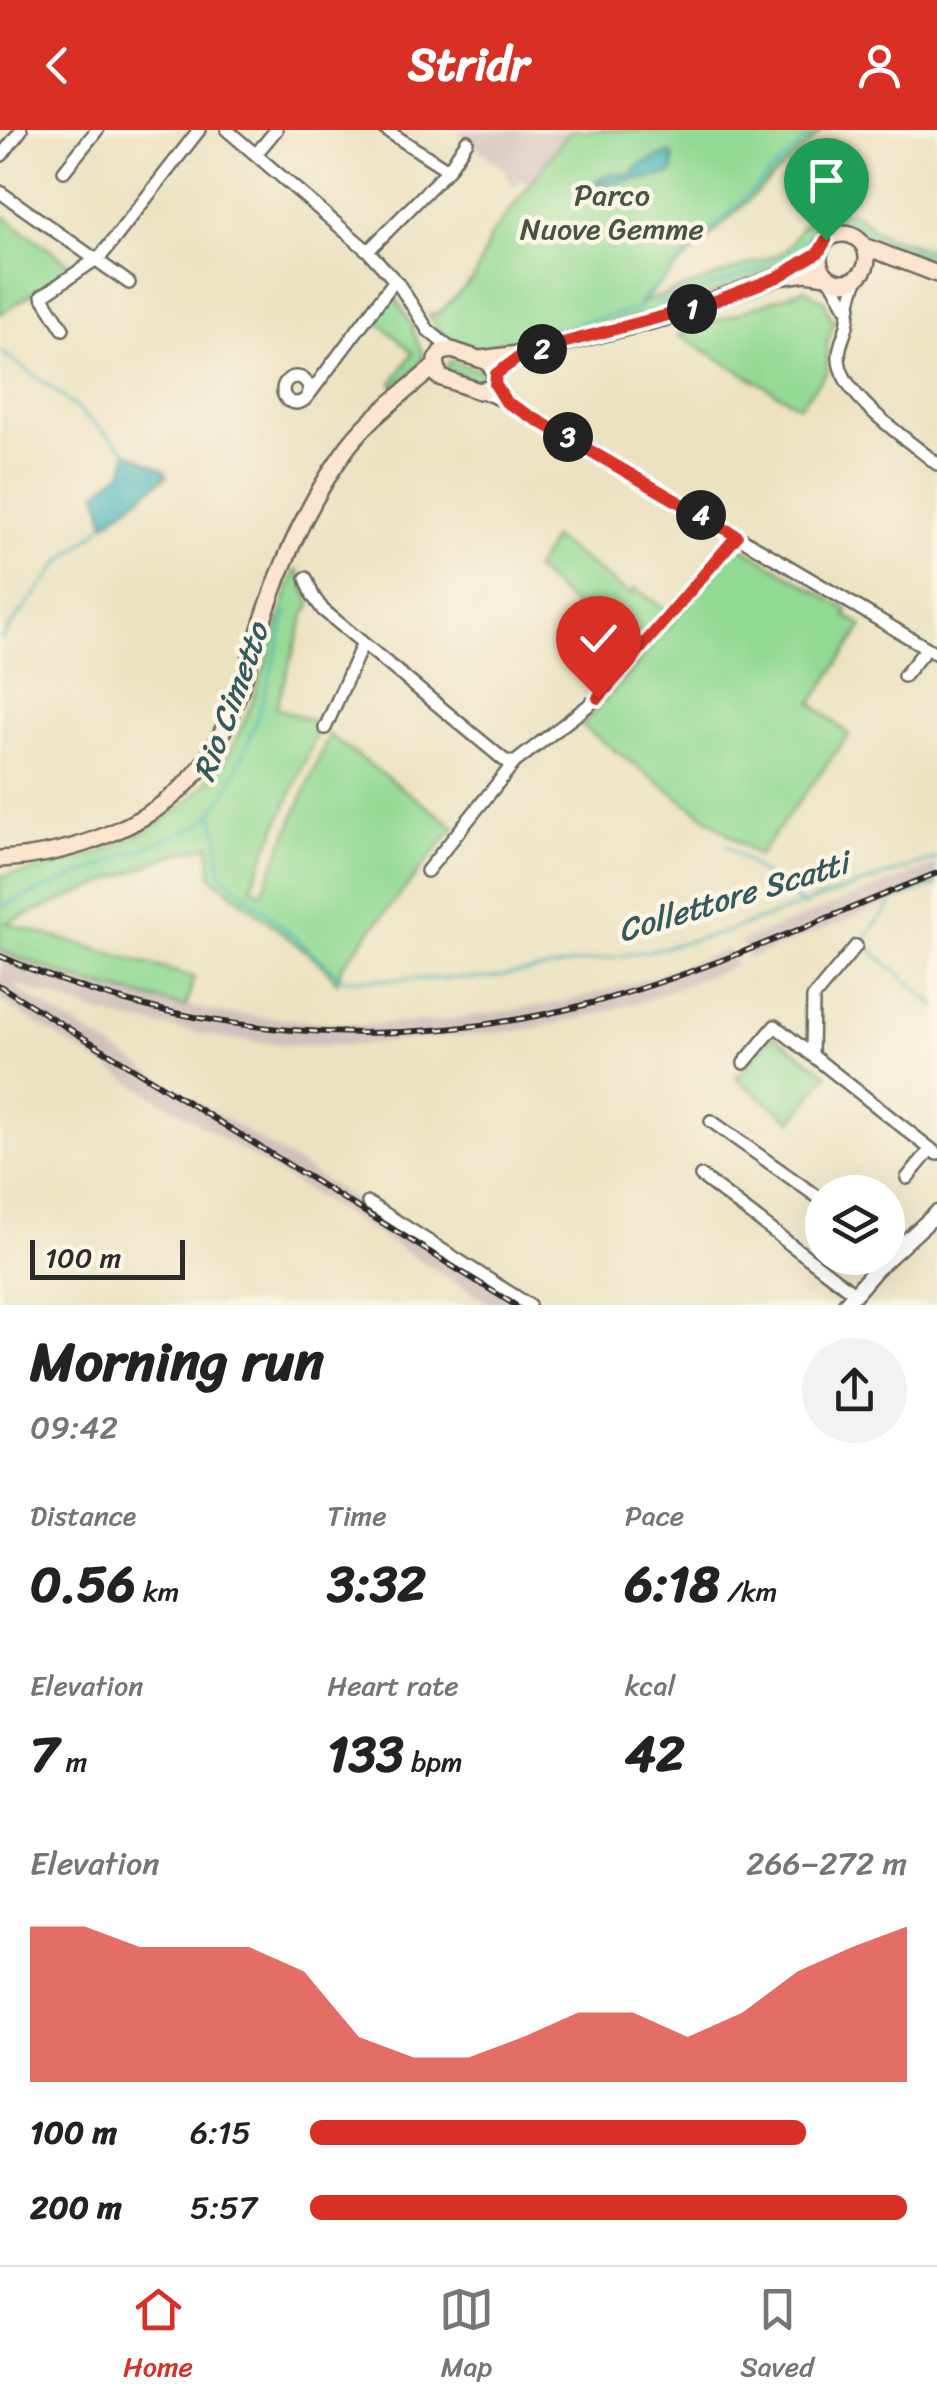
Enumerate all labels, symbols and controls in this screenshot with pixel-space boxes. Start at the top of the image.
text: Stridr [408,25,529,105]
icon: back [30,38,85,93]
icon: person [852,38,907,93]
pin [784,138,869,241]
icon: arrive [799,153,854,208]
park label: Parco Nuove Gemme [520,168,704,256]
pin: 1 [667,284,717,334]
text: 1 [686,284,698,333]
pin: 2 [517,324,567,374]
text: 2 [534,324,550,373]
pin: 3 [543,412,593,462]
text: 3 [560,412,576,461]
pin: 4 [676,490,726,540]
text: 4 [692,490,710,539]
pin [556,596,641,699]
icon: check [571,611,626,666]
water label: Rio Cimetto [176,613,287,789]
water label: Collettore Scatti [611,833,861,959]
map controls [805,1175,905,1275]
button: layers [805,1175,905,1275]
text: 100 m [45,1233,121,1282]
scale bar [30,1235,185,1280]
text: Morning run [30,1313,324,1410]
button: share [802,1338,907,1443]
text: 09:42 [30,1399,118,1456]
text: Distance [30,1491,136,1540]
text: Time [327,1491,387,1540]
text: Pace [625,1491,684,1540]
text: 0.56 [30,1540,136,1629]
text: 3:32 [327,1540,426,1629]
text: 6:18 [625,1540,720,1629]
text: km [136,1567,179,1616]
text: /km [720,1567,777,1616]
text: Elevation [30,1661,143,1710]
text: Heart rate [327,1661,459,1710]
text: kcal [625,1661,676,1710]
text: 7 [30,1710,59,1799]
text: 133 [327,1710,404,1799]
text: 42 [625,1710,685,1799]
text: m [59,1737,87,1786]
text: bpm [404,1737,463,1786]
text: Elevation [30,1835,160,1892]
text: 266–272 m [746,1835,907,1892]
text: 100 m [30,2104,117,2161]
text: 6:15 [190,2104,251,2161]
text: 200 m [30,2179,122,2236]
text: 5:57 [190,2179,257,2236]
tab: Home [123,2282,193,2391]
tab: Map [439,2282,494,2391]
tab: Saved [740,2282,814,2391]

